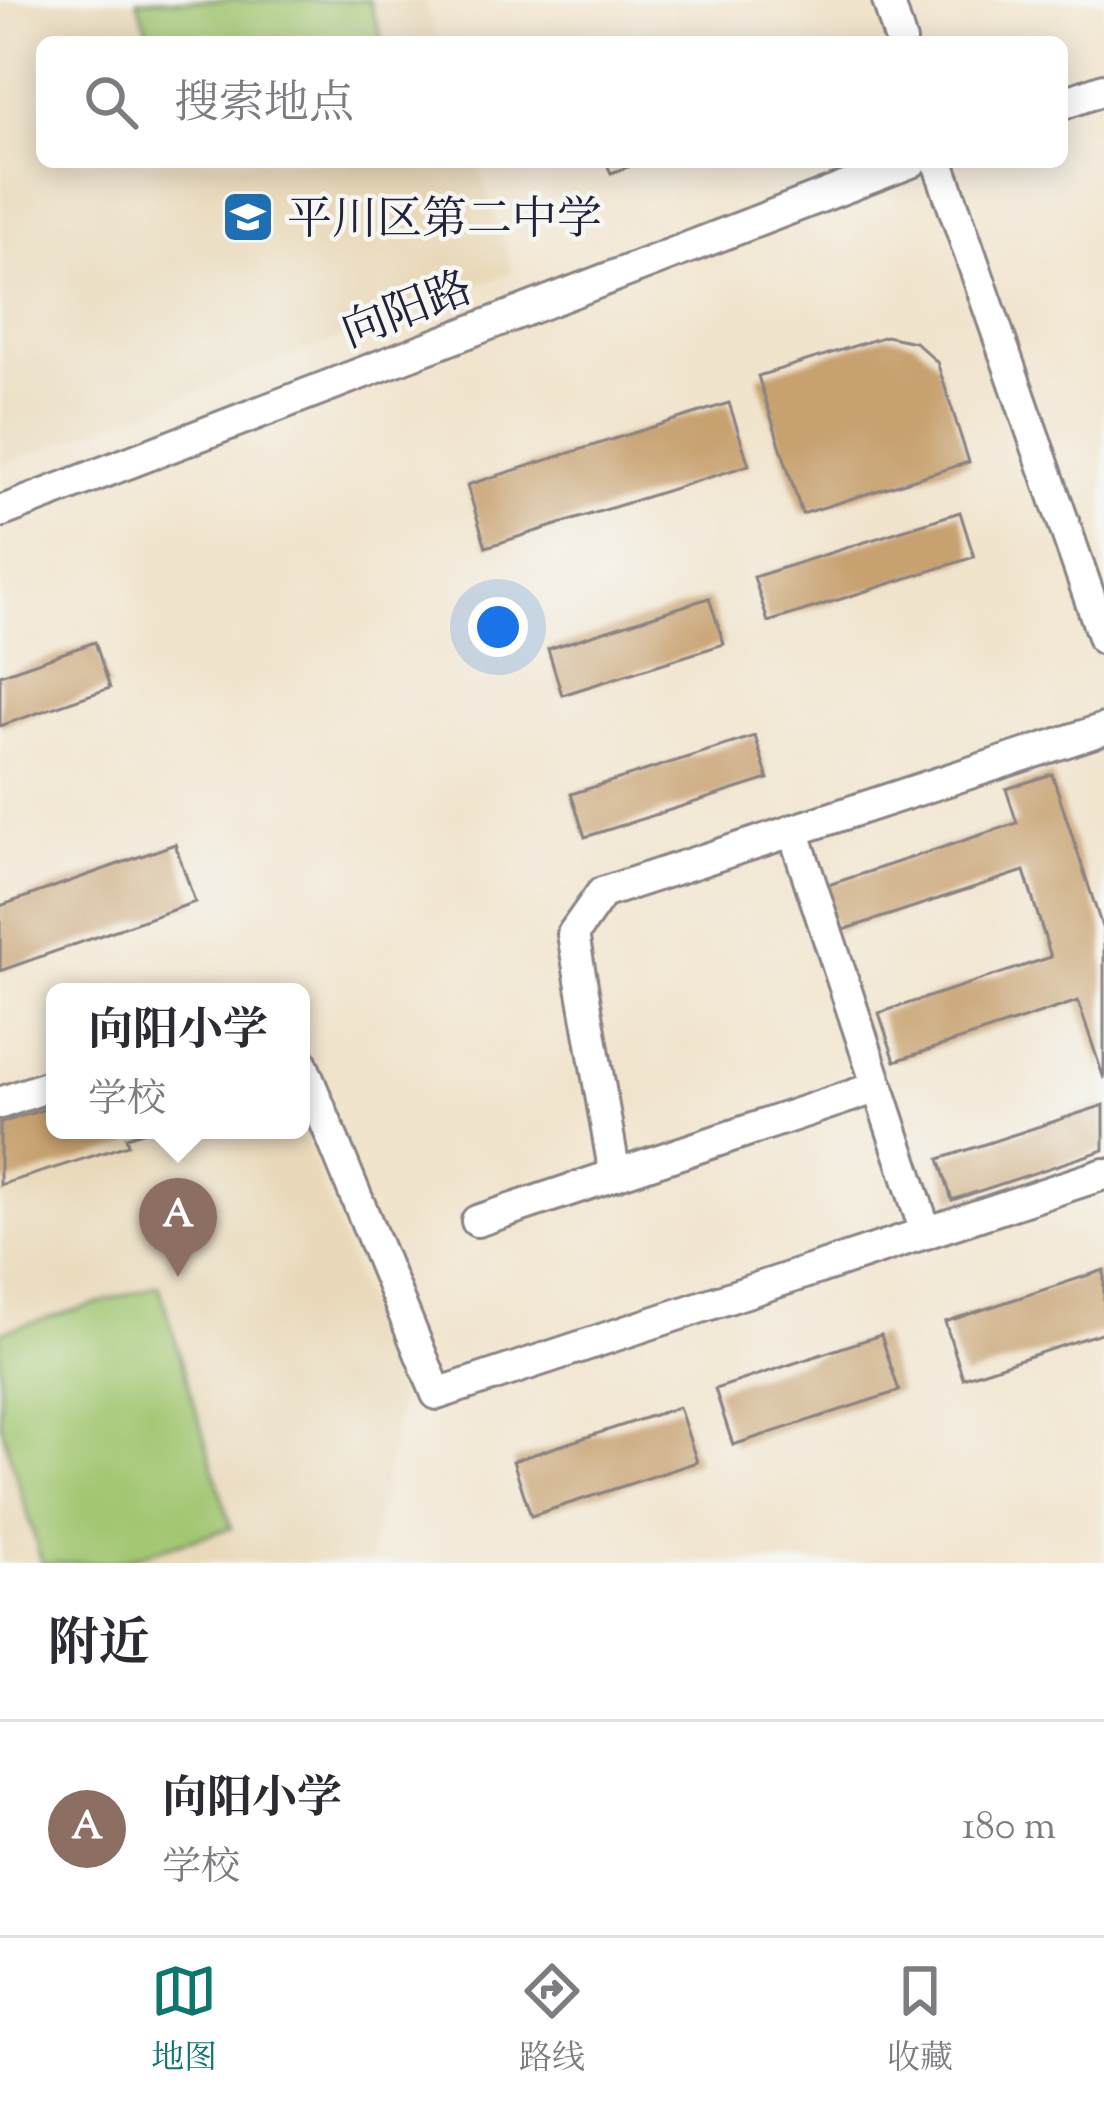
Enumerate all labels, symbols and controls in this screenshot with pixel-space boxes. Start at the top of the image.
search box [36,36,1068,168]
icon: search [78,69,144,135]
text: 搜索地点 [174,74,354,139]
school or university icon: 平川区第二中学 [220,189,276,245]
place label: 平川区第二中学 [287,190,602,255]
street label: 向阳路 [333,259,483,368]
your location [468,597,528,657]
popup [46,983,310,1139]
text: 向阳小学 [88,1001,268,1066]
text: 学校 [88,1074,166,1130]
pin: A [139,1178,217,1277]
text: 附近 [48,1610,150,1683]
text: 向阳小学 [162,1769,342,1834]
text: A [71,1801,103,1857]
text: 180 m [962,1801,1056,1857]
text: 学校 [162,1842,240,1898]
tab: 地图 [151,1958,217,2084]
tab: 路线 [519,1958,585,2084]
tab: 收藏 [887,1958,953,2084]

